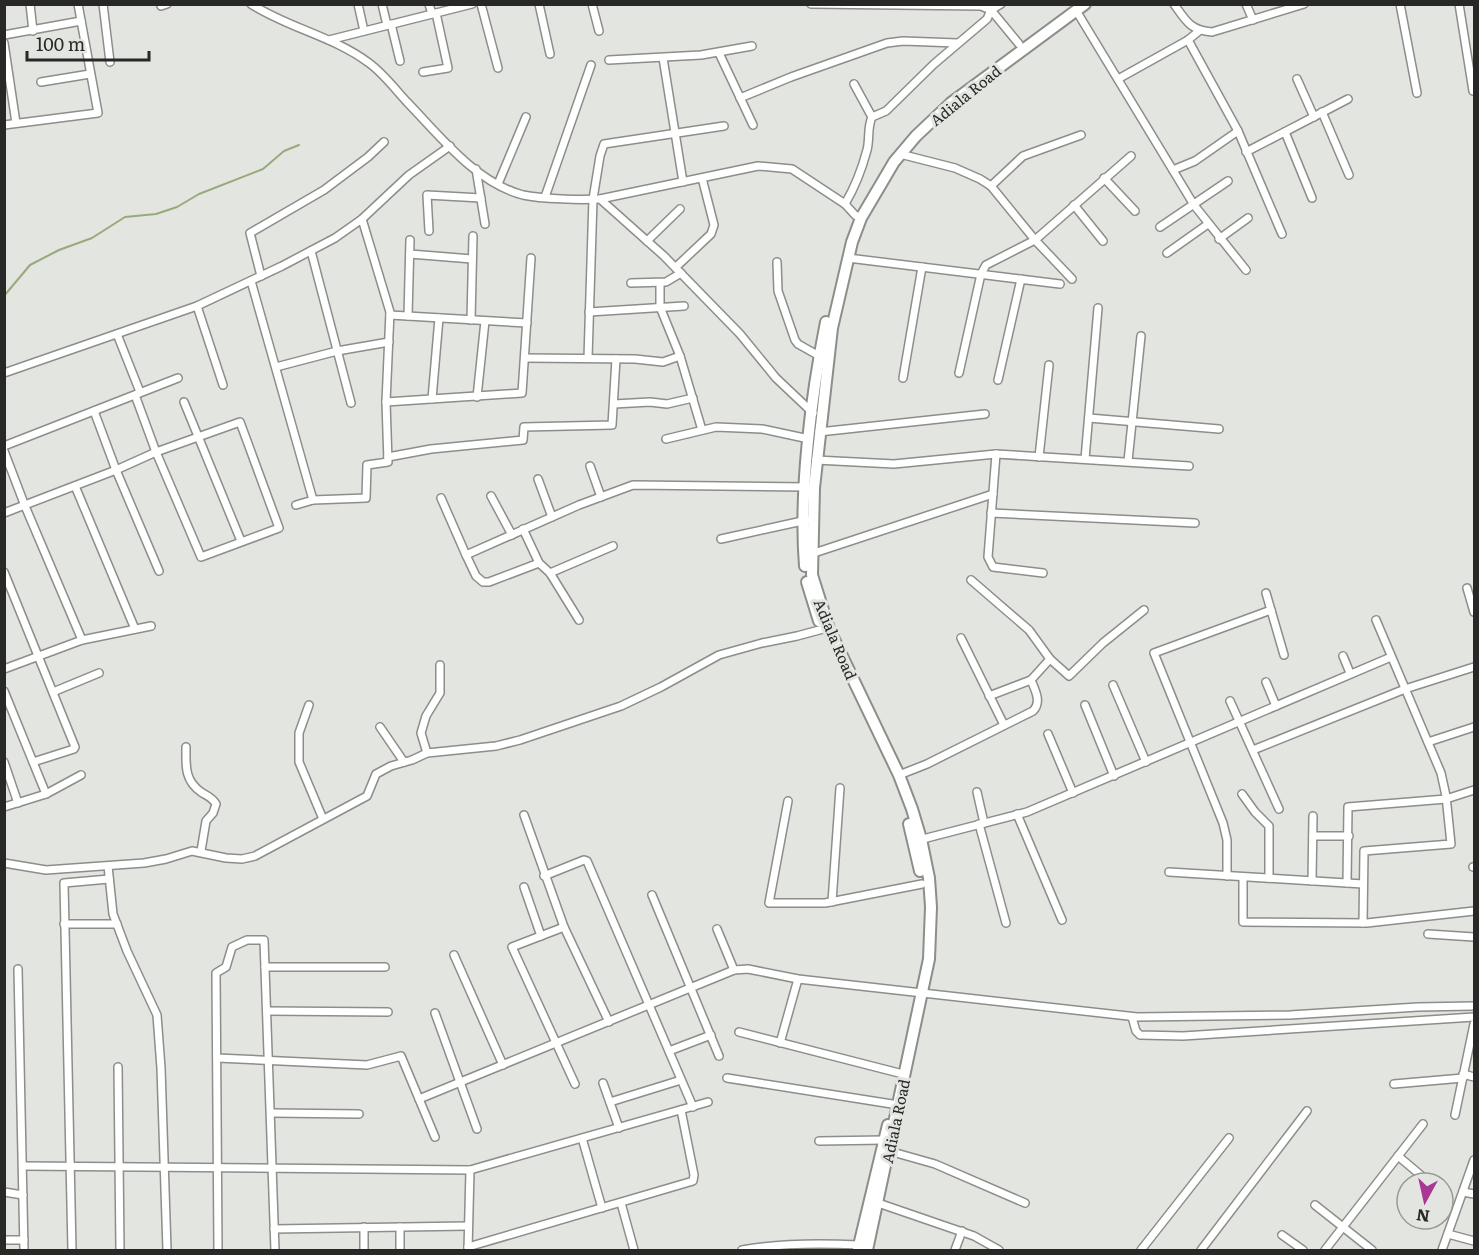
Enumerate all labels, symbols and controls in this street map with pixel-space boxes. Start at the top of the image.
scale bar [27,24,148,62]
text: 100 m [36,30,85,57]
street label: Adiala Road [924,59,1006,131]
street label: Adiala Road [809,595,863,683]
street label: Adiala Road [875,1077,915,1165]
north arrow [1395,1171,1455,1231]
text: N [1414,1204,1431,1230]

